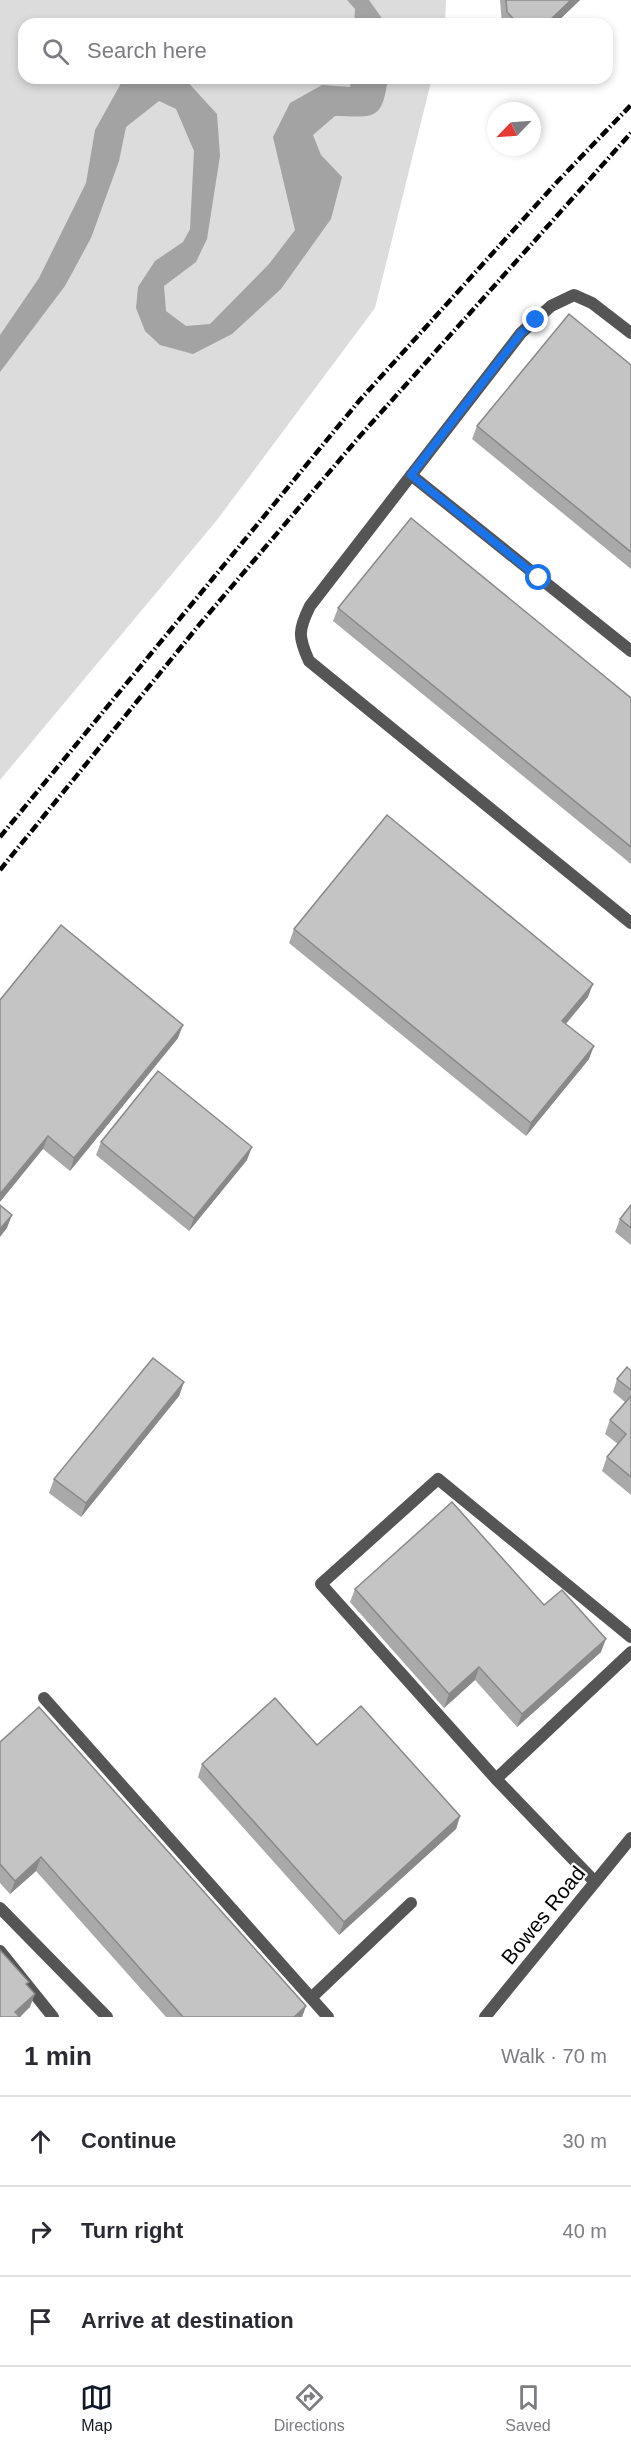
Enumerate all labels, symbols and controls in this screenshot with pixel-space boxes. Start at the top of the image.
search box [18,18,613,84]
icon: search [39,35,72,68]
text: Search here [87,38,207,63]
north arrow [487,102,541,156]
route end [522,306,548,332]
route start [525,564,551,590]
street label: Bowes Road [497,1861,589,1969]
text: 1 min [24,2041,92,2071]
text: Walk · 70 m [501,2045,607,2067]
icon: ahead [24,2125,57,2158]
text: Continue [81,2128,176,2153]
text: 30 m [563,2130,607,2152]
icon: right [24,2215,57,2248]
text: Turn right [81,2218,183,2243]
text: 40 m [563,2220,607,2242]
icon: arrive [24,2305,57,2338]
text: Arrive at destination [81,2308,294,2333]
tab: Map [80,2381,113,2435]
tab: Directions [274,2381,345,2435]
tab: Saved [505,2381,551,2435]

